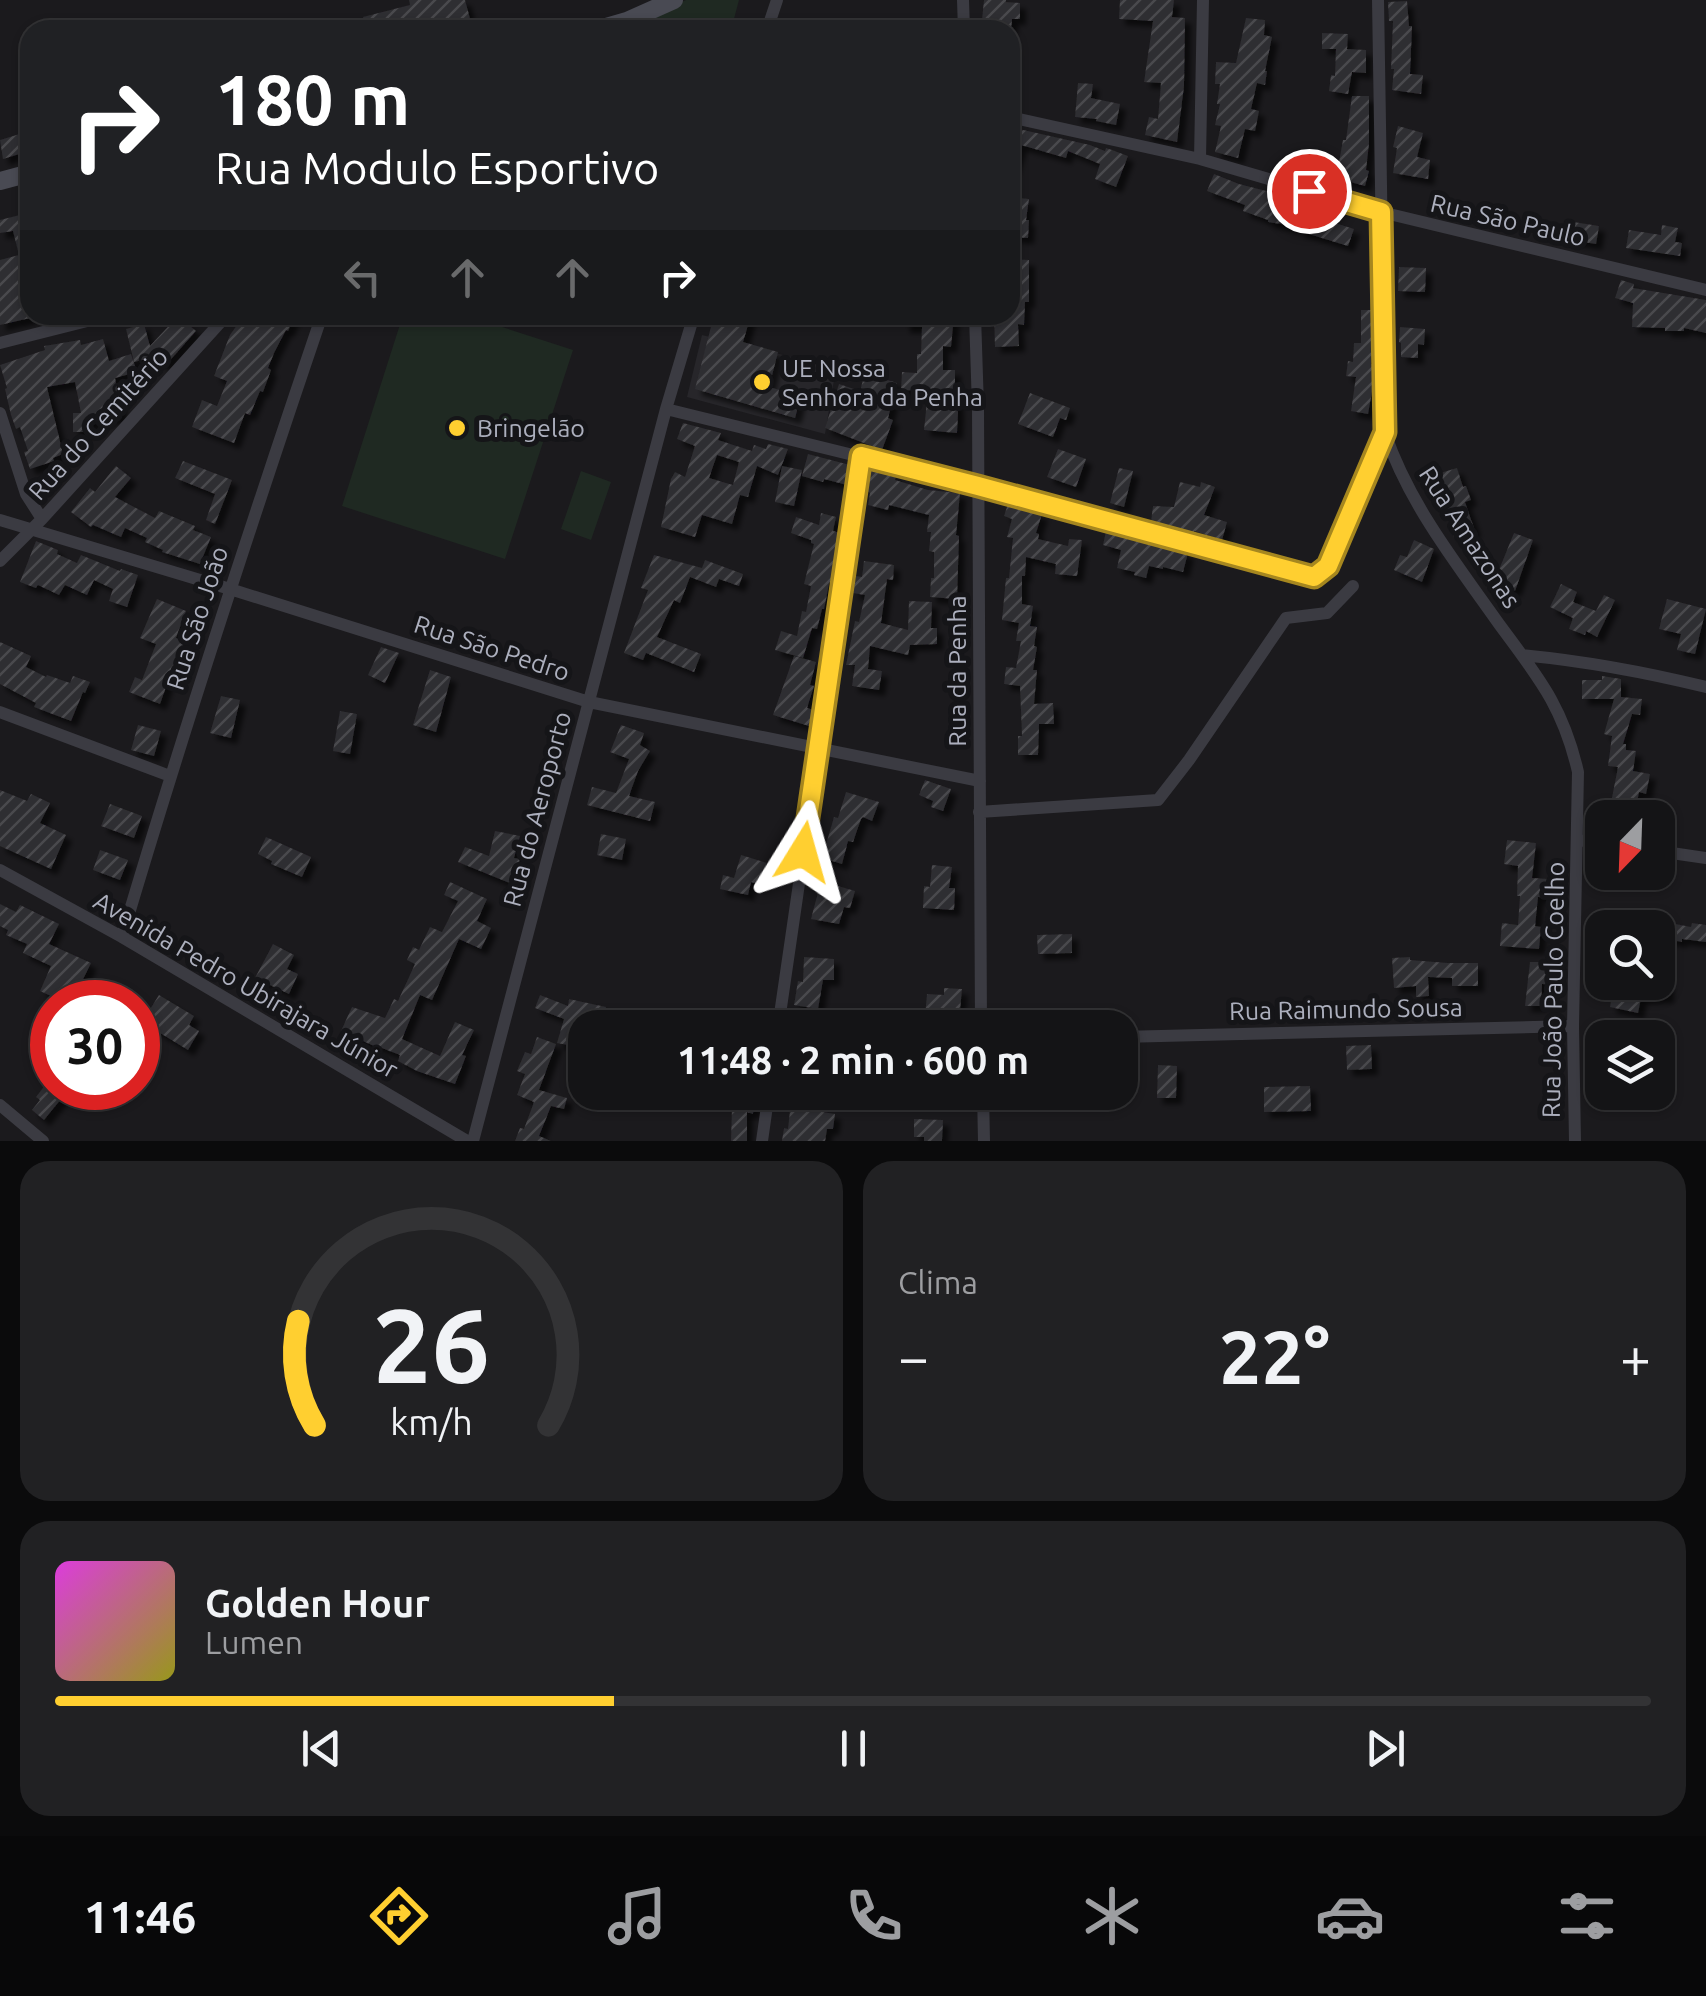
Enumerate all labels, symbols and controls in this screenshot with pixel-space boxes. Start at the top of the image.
icon: right [50,60,180,190]
text: 180 m [215,60,410,138]
text: Rua Modulo Esportivo [215,142,659,193]
pin [1267,149,1352,234]
icon: arrive [1282,164,1337,219]
street label: Rua São Paulo [1428,189,1588,251]
icon: left [335,250,390,305]
icon: ahead [440,250,495,305]
icon: ahead [545,250,600,305]
icon: right [650,250,705,305]
street label: Rua do Cemitério [23,343,173,505]
place label: UE Nossa Senhora da Penha [782,354,983,411]
marker: UE Nossa Senhora da Penha [751,371,773,393]
place label: Bringelão [477,414,585,442]
marker: Bringelão [446,417,468,439]
street label: Rua Amazonas [1414,461,1526,613]
street label: Rua São João [161,543,233,693]
street label: Rua da Penha [943,595,971,747]
street label: Rua São Pedro [411,610,573,686]
street label: Rua do Aeroporto [498,708,576,910]
position arrow [751,800,855,904]
north arrow [1585,800,1675,890]
map controls [1585,800,1675,1110]
street label: Rua João Paulo Coelho [1537,862,1569,1118]
street label: Avenida Pedro Ubirajara Júnior [89,886,403,1084]
button: search [1585,910,1675,1000]
speed limit sign: 30 [30,980,160,1110]
street label: Rua Raimundo Sousa [1229,993,1463,1025]
button: layers [1585,1020,1675,1110]
text: 11:48 · 2 min · 600 m [677,1039,1029,1081]
text: Clima [898,1264,978,1300]
text: 26 [373,1286,490,1403]
text: 22° [1219,1314,1330,1398]
text: − [898,1326,929,1387]
text: + [1620,1326,1651,1387]
text: km/h [390,1402,473,1442]
text: Golden Hour [205,1582,430,1624]
text: Lumen [205,1624,303,1660]
icon: previous [294,1721,349,1776]
icon: pause [826,1721,881,1776]
icon: next [1358,1721,1413,1776]
icon: directions [364,1881,434,1951]
icon: music [602,1881,672,1951]
icon: phone [839,1881,909,1951]
icon: climate [1077,1881,1147,1951]
icon: car [1315,1881,1385,1951]
icon: filters [1552,1881,1622,1951]
text: 11:46 [84,1891,196,1942]

